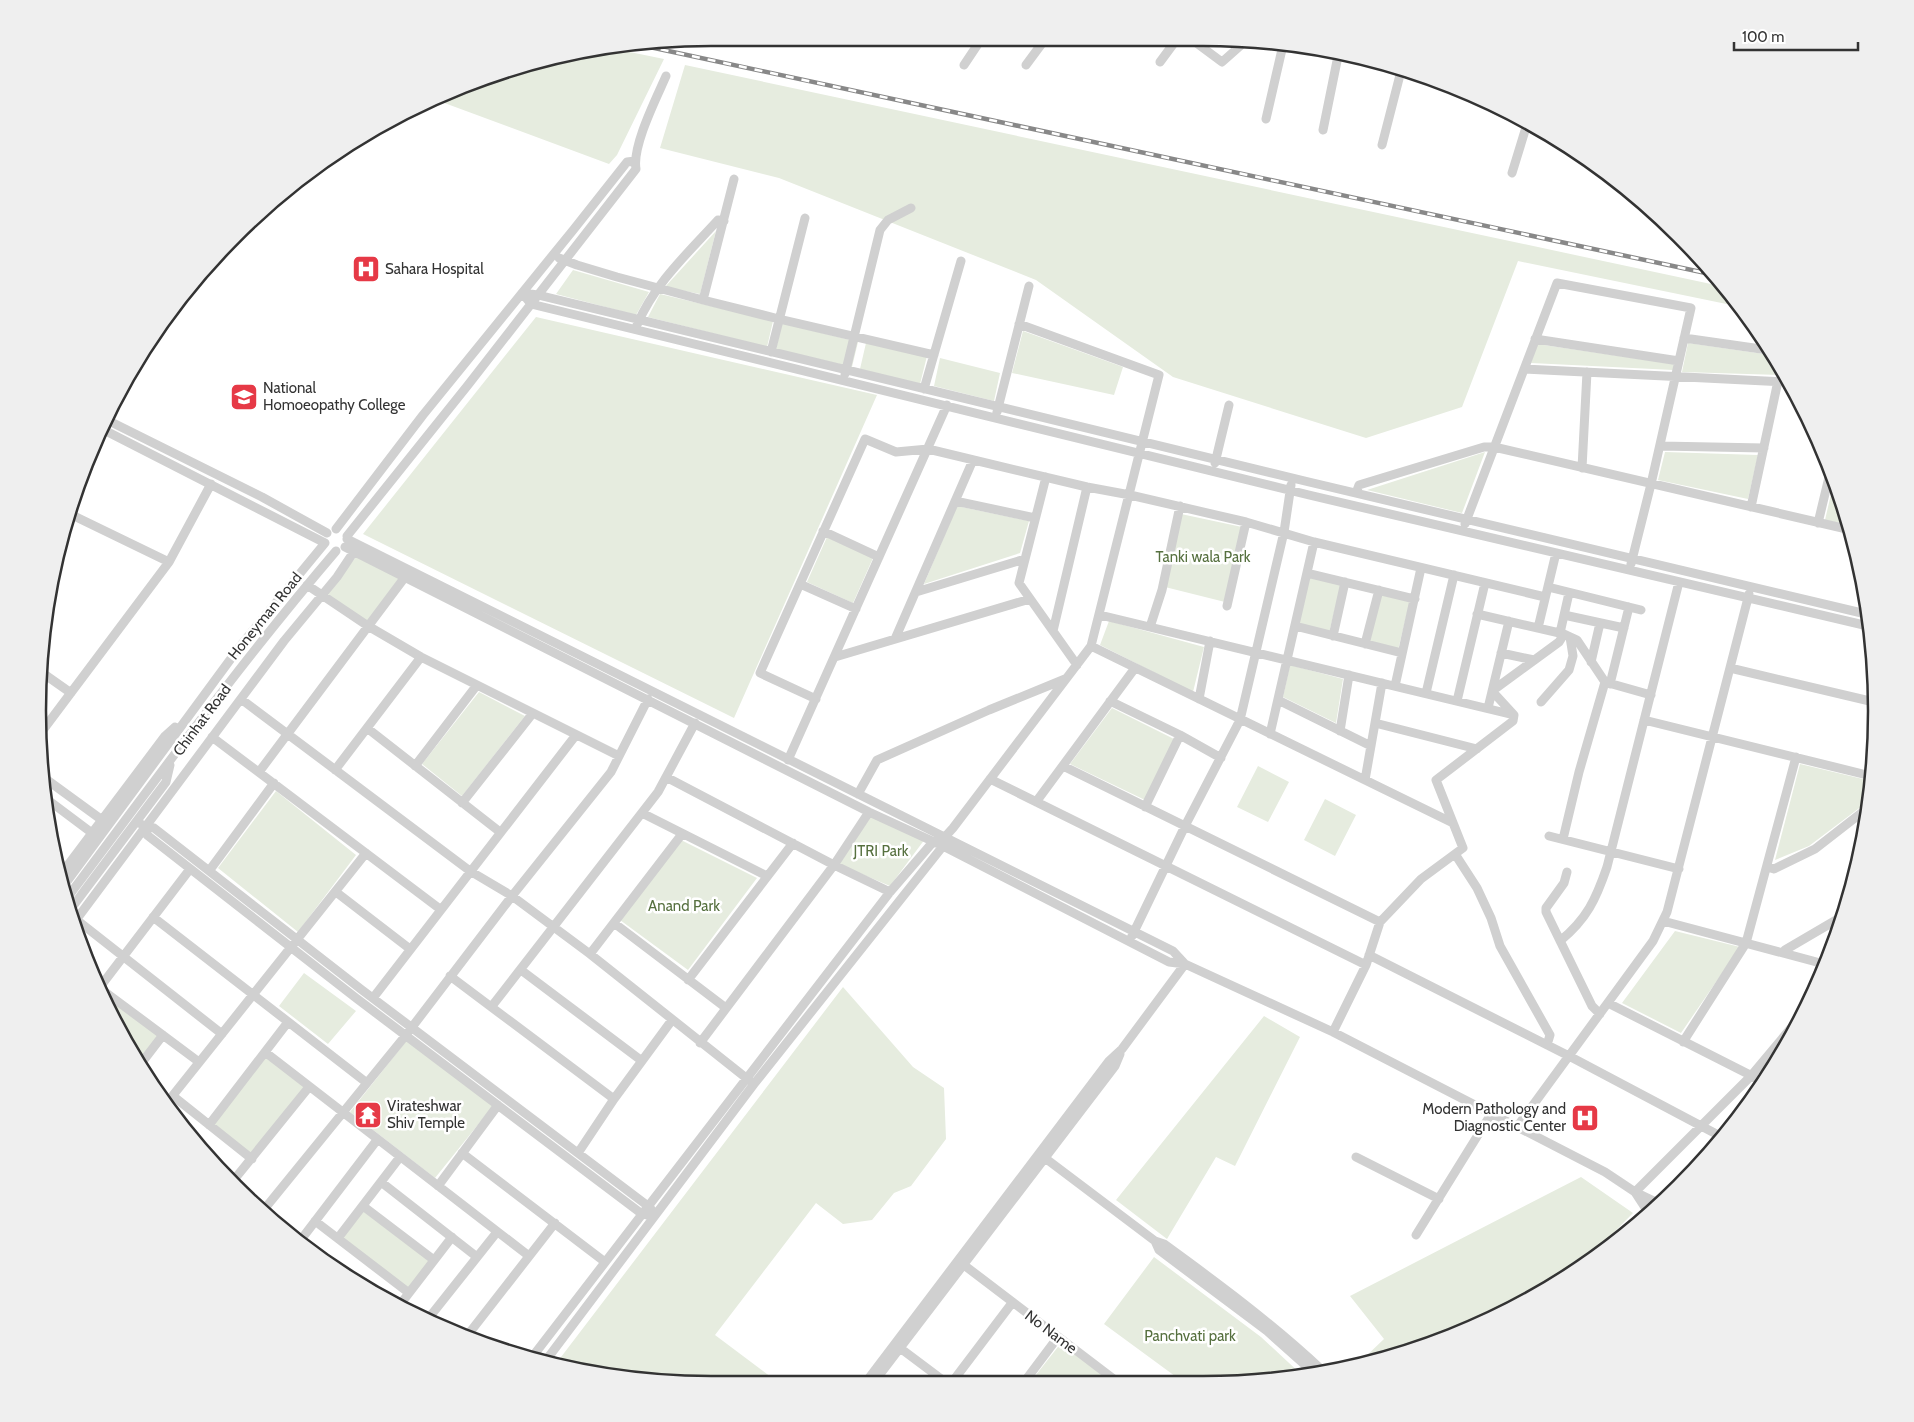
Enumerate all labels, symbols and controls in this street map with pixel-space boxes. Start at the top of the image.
scale bar [1734,20,1858,52]
text: 100 m [1742,28,1784,46]
hospital icon: Sahara Hospital [351,254,381,284]
place label: Sahara Hospital [385,260,484,278]
place label: National Homoeopathy College [263,379,406,414]
school or university icon: National Homoeopathy College [229,382,259,412]
park label: Tanki wala Park [1155,548,1251,566]
street label: Honeyman Road [224,569,306,663]
street label: Chinhat Road [169,681,235,759]
park label: JTRI Park [852,842,909,860]
park label: Anand Park [648,897,720,915]
place label: Virateshwar Shiv Temple [387,1097,465,1132]
temple icon: Virateshwar Shiv Temple [353,1100,383,1130]
place label: Modern Pathology and Diagnostic Center [1422,1100,1566,1135]
hospital icon: Modern Pathology and Diagnostic Center [1570,1103,1600,1133]
street label: No Name [1021,1307,1081,1358]
park label: Panchvati park [1144,1327,1236,1345]

